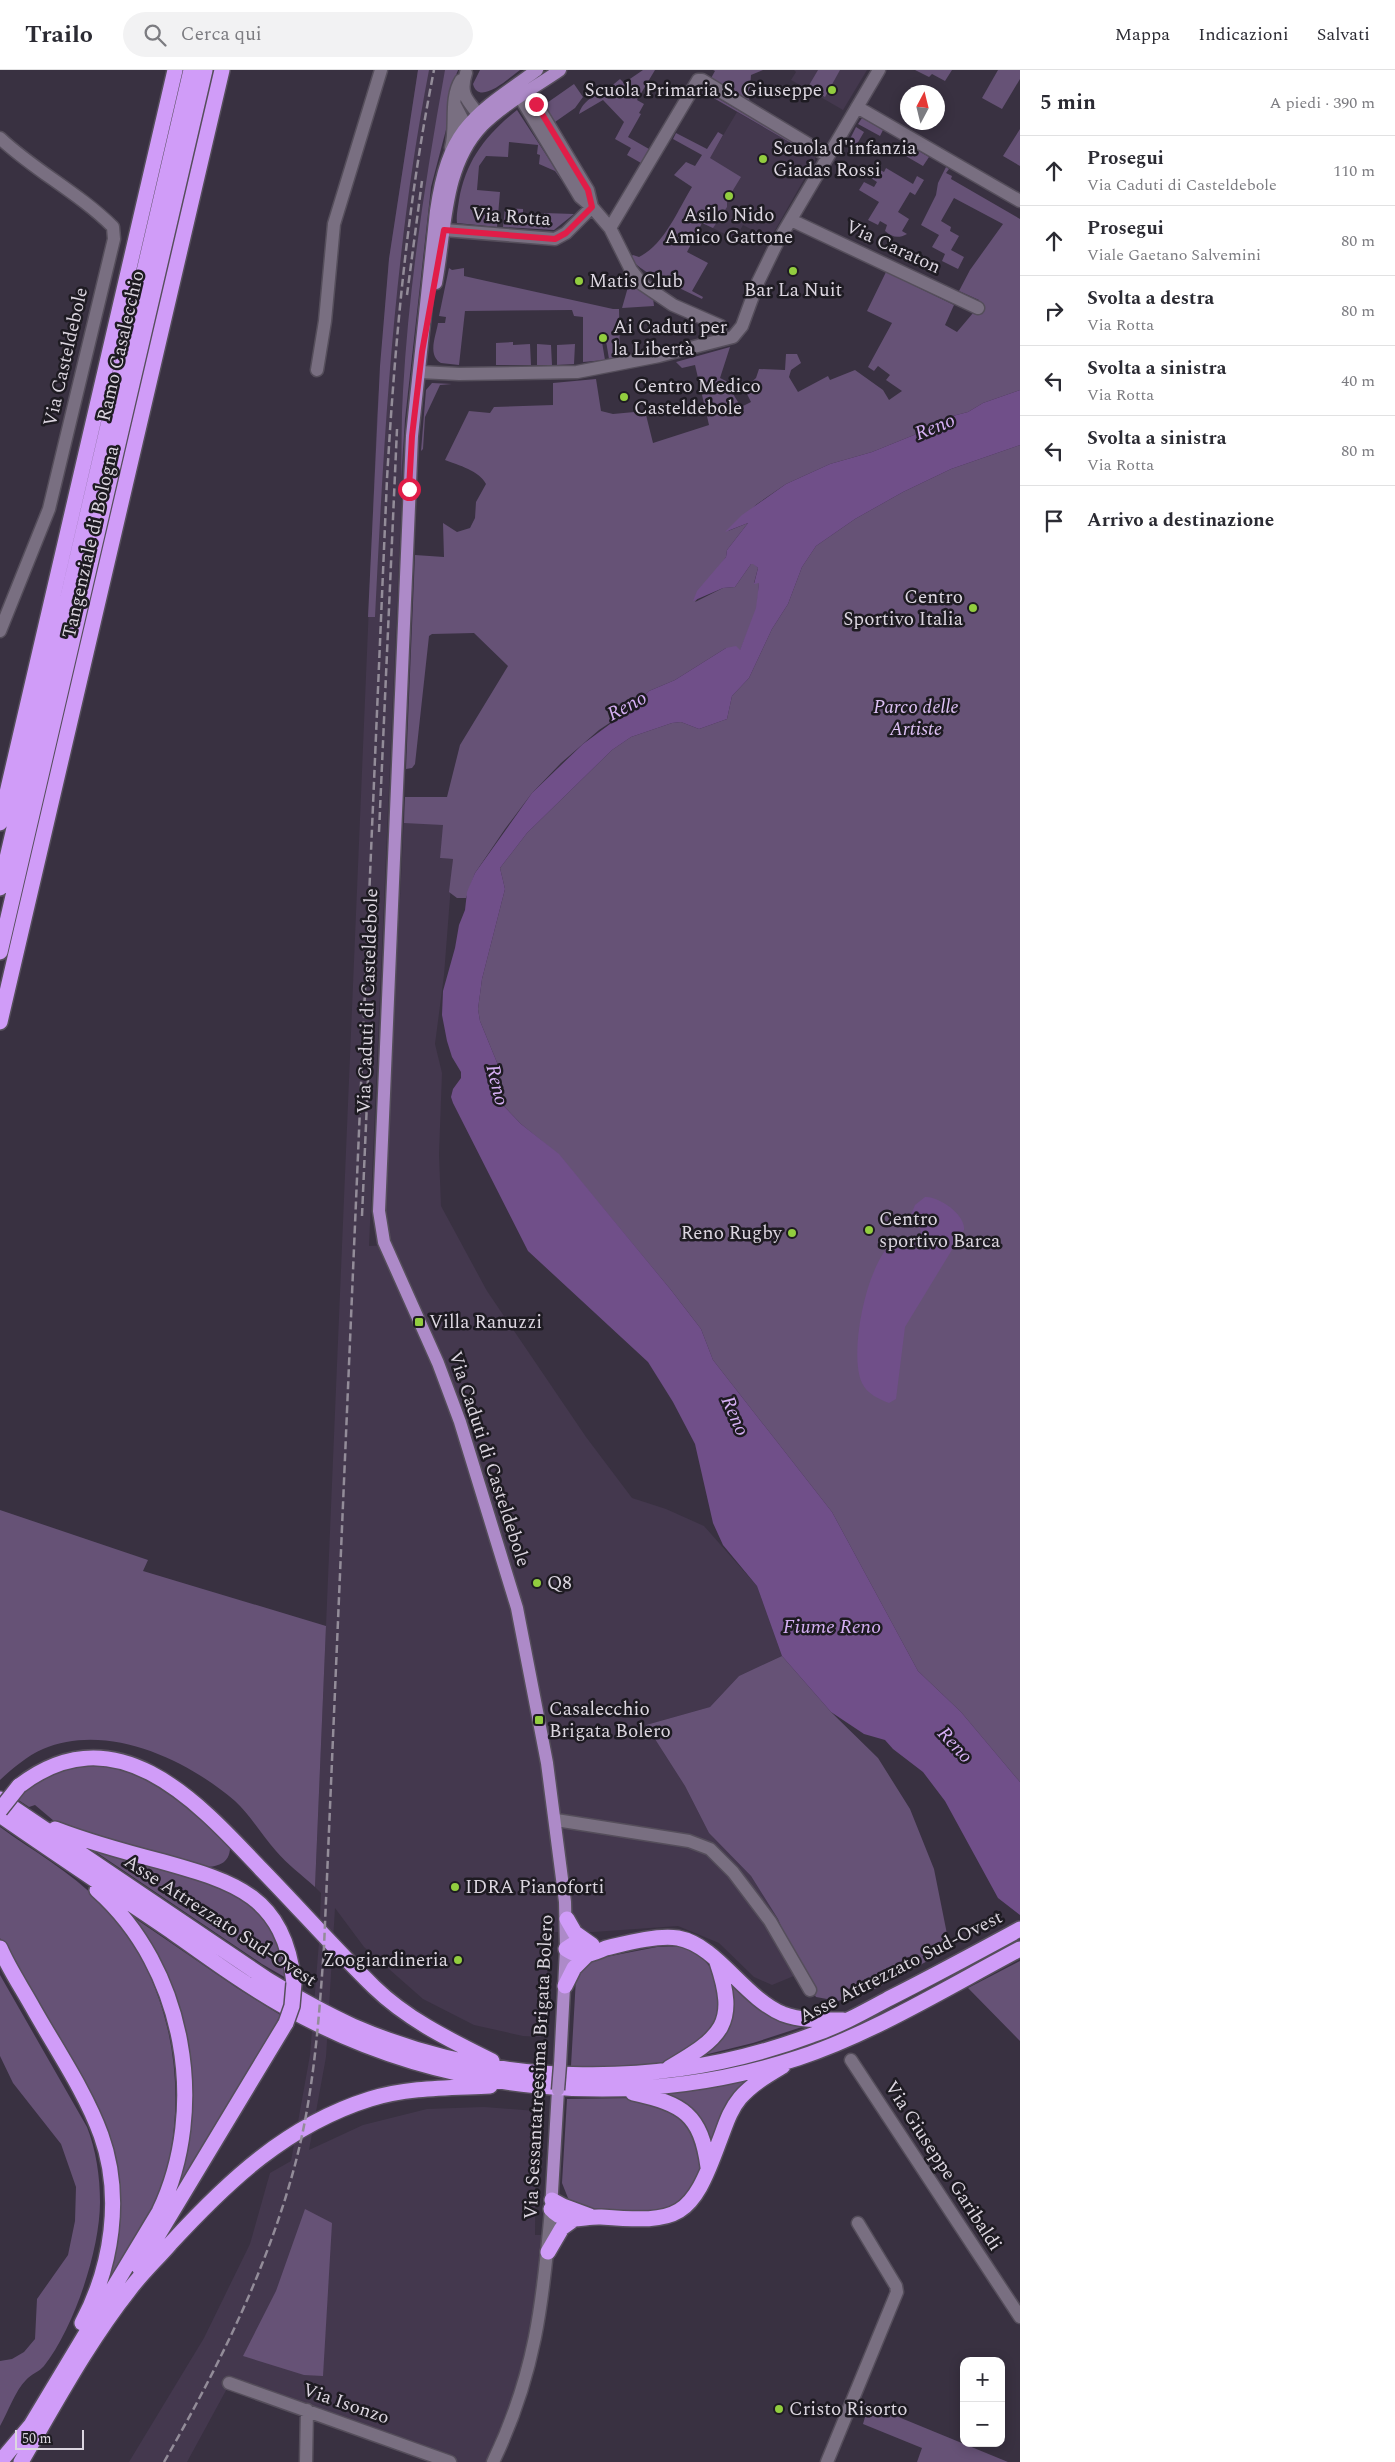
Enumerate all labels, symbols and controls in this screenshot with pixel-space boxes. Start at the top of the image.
search box [123,12,473,57]
text: Trailo [25,17,93,53]
text: Cerca qui [181,20,262,49]
icon: search [141,21,169,49]
text: Mappa [1115,21,1170,48]
text: Indicazioni [1198,21,1289,48]
text: Salvati [1317,21,1370,48]
place label: Scuola Primaria S. Giuseppe [585,76,822,105]
marker: Scuola Primaria S. Giuseppe [826,84,838,96]
north arrow [900,85,945,130]
text: 5 min [1040,87,1096,119]
text: A piedi · 390 m [1269,91,1375,115]
route end [525,93,548,116]
place label: Scuola d'infanzia Giadas Rossi [773,134,917,185]
text: Prosegui [1087,144,1164,173]
marker: Scuola d'infanzia Giadas Rossi [757,153,769,165]
icon: ahead [1040,157,1068,185]
text: 110 m [1333,159,1375,183]
text: Via Caduti di Casteldebole [1087,173,1277,197]
marker: Asilo Nido Amico Gattone [723,190,735,202]
street label: Via Rotta [470,200,552,234]
place label: Asilo Nido Amico Gattone [665,201,793,252]
street label: Via Caraton [841,212,945,282]
text: Prosegui [1087,214,1164,243]
icon: ahead [1040,227,1068,255]
text: 80 m [1341,229,1375,253]
text: Viale Gaetano Salvemini [1087,243,1261,267]
marker: Bar La Nuit [787,265,799,277]
place label: Matis Club [589,267,683,296]
street label: Ramo Casalecchio [90,268,152,424]
marker: Matis Club [573,275,585,287]
place label: Bar La Nuit [744,276,843,305]
street label: Via Casteldebole [36,284,96,430]
text: Svolta a destra [1087,284,1214,313]
icon: right [1040,297,1068,325]
text: 80 m [1341,299,1375,323]
place label: Ai Caduti per la Libertà [613,313,728,364]
text: Via Rotta [1087,313,1154,337]
marker: Ai Caduti per la Libertà [597,332,609,344]
text: Svolta a sinistra [1087,354,1227,383]
icon: left [1040,367,1068,395]
text: 40 m [1341,369,1375,393]
place label: Centro Medico Casteldebole [634,372,761,423]
text: Via Rotta [1087,383,1154,407]
marker: Centro Medico Casteldebole [618,391,630,403]
water label: Reno [910,405,960,449]
text: Svolta a sinistra [1087,424,1227,453]
icon: left [1040,437,1068,465]
text: 80 m [1341,439,1375,463]
street label: Tangenziale di Bologna [55,442,127,641]
text: Via Rotta [1087,453,1154,477]
route start [398,478,421,501]
text: Arrivo a destinazione [1087,506,1274,535]
icon: arrive [1040,507,1068,535]
place label: Centro Sportivo Italia [843,583,964,634]
marker: Centro Sportivo Italia [967,602,979,614]
water label: Reno [602,683,652,729]
park label: Parco delle Artiste [873,693,959,744]
street label: Via Caduti di Casteldebole [350,888,386,1114]
water label: Reno [477,1061,517,1109]
place label: Centro sportivo Barca [879,1205,1001,1256]
place label: Reno Rugby [681,1219,783,1248]
marker: Centro sportivo Barca [863,1224,875,1236]
marker: Reno Rugby [786,1227,798,1239]
place label: Villa Ranuzzi [429,1308,542,1337]
marker: Villa Ranuzzi [413,1316,425,1328]
street label: Via Caduti di Casteldebole [440,1347,538,1571]
water label: Reno [713,1391,757,1441]
place label: Q8 [547,1569,572,1598]
marker: Q8 [531,1577,543,1589]
water label: Fiume Reno [783,1612,881,1642]
place label: Casalecchio Brigata Bolero [549,1695,671,1746]
marker: Casalecchio Brigata Bolero [533,1714,545,1726]
water label: Reno [930,1720,980,1770]
street label: Asse Attrezzato Sud-Ovest [118,1848,322,1995]
place label: IDRA Pianoforti [465,1873,604,1902]
marker: IDRA Pianoforti [449,1881,461,1893]
street label: Asse Attrezzato Sud-Ovest [794,1903,1008,2031]
street label: Via Sessantatreesima Brigata Bolero [517,1914,561,2220]
place label: Zoogiardineria [323,1946,449,1975]
marker: Zoogiardineria [452,1954,464,1966]
street label: Via Giuseppe Garibaldi [877,2075,1009,2257]
map controls [960,2357,1005,2447]
button: + [960,2357,1005,2402]
street label: Via Isonzo [299,2376,393,2432]
place label: Cristo Risorto [789,2395,908,2424]
button: − [960,2402,1005,2447]
marker: Cristo Risorto [773,2403,785,2415]
scale bar [15,2427,84,2450]
text: 50 m [22,2428,52,2449]

